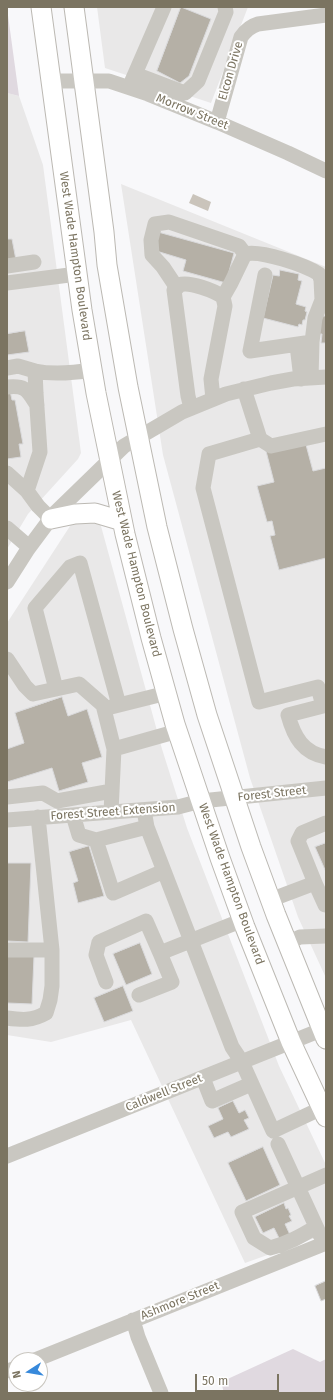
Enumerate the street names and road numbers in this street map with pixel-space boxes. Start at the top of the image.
street label: Elcon Drive [216,40,246,102]
street label: Morrow Street [154,91,230,133]
street label: West Wade Hampton Boulevard [56,170,94,342]
street label: West Wade Hampton Boulevard [108,489,164,659]
street label: Forest Street [237,783,307,805]
street label: Forest Street Extension [50,800,176,824]
street label: West Wade Hampton Boulevard [195,801,267,967]
street label: Caldwell Street [123,1071,205,1115]
street label: Ashmore Street [139,1279,221,1323]

